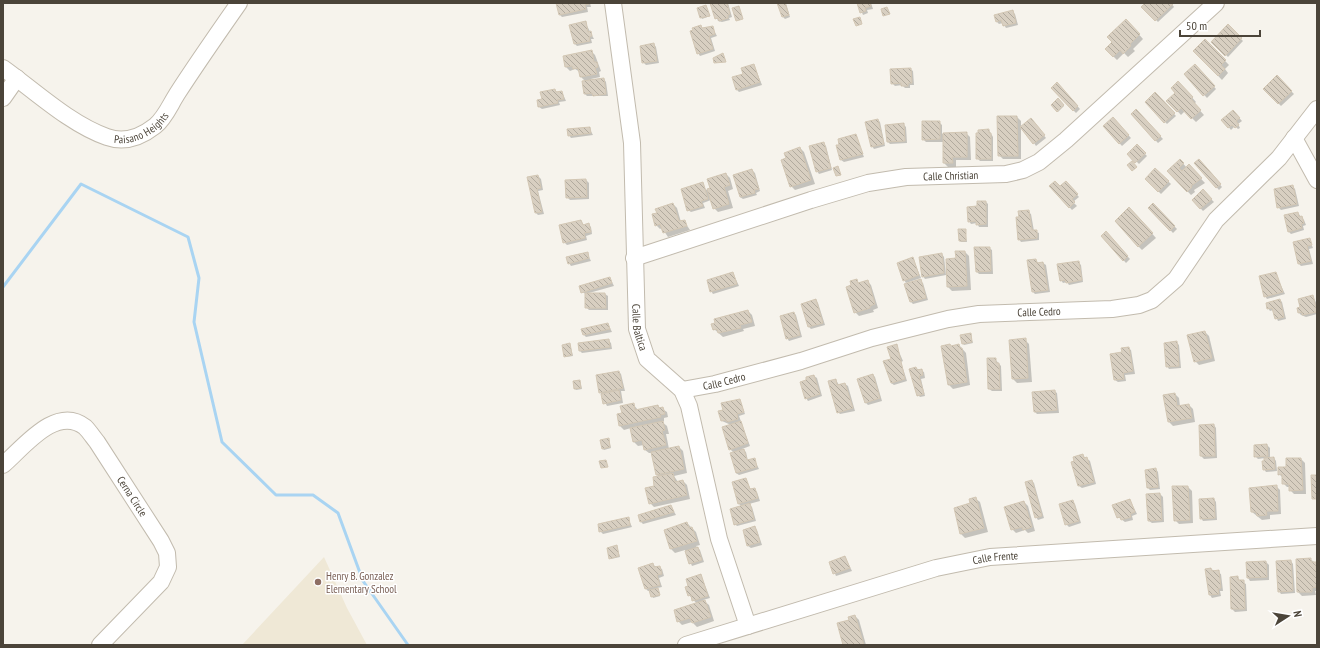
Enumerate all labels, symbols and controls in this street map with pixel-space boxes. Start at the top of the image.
scale bar [1180,12,1260,38]
text: 50 m [1186,18,1207,33]
street label: Paisano Heights [113,109,172,146]
street label: Calle Christian [923,168,979,183]
street label: Calle Baltica [629,304,651,352]
street label: Calle Cedro [1017,304,1061,320]
street label: Calle Cedro [702,369,747,393]
street label: Cerna Circle [114,474,151,520]
street label: Calle Frente [971,548,1019,567]
place label: Henry B. Gonzalez Elementary School [326,569,397,596]
marker: Henry B. Gonzalez Elementary School [313,577,323,587]
north arrow [1268,596,1308,636]
text: N [1290,610,1305,618]

